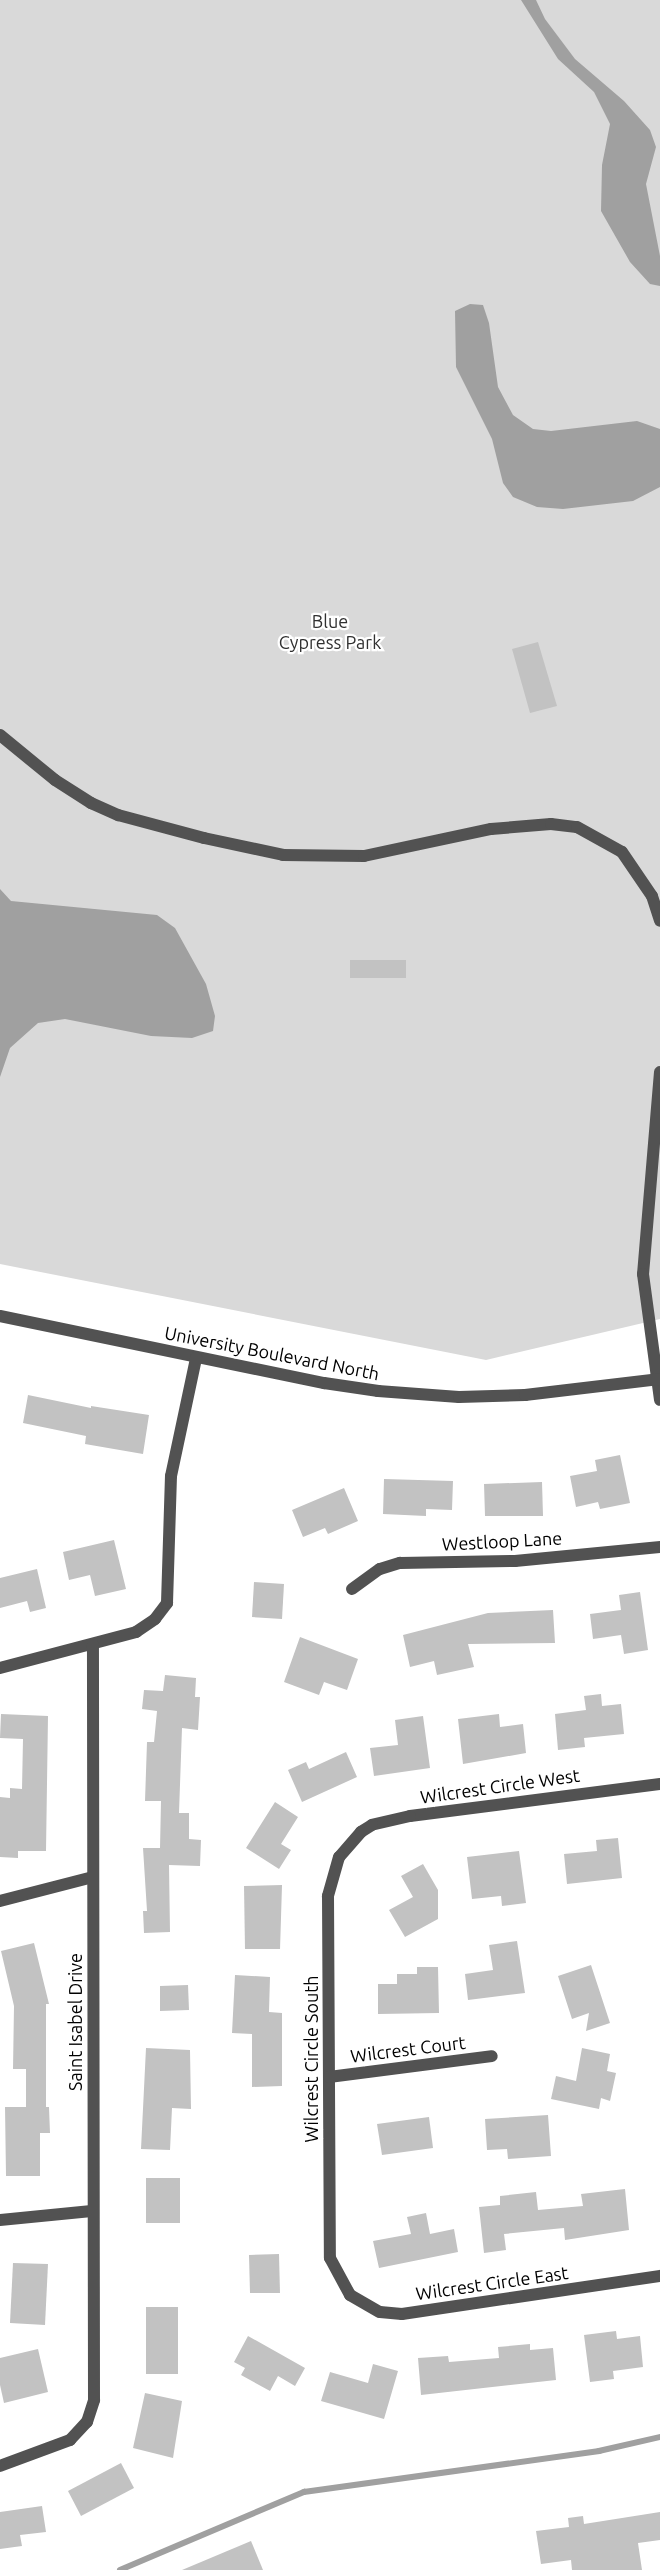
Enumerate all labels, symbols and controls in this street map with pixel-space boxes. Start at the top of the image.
park label: Blue Cypress Park [279,611,381,654]
street label: University Boulevard North [163,1322,381,1384]
street label: Westloop Lane [441,1527,563,1555]
street label: Wilcrest Circle West [419,1764,581,1808]
street label: Saint Isabel Drive [64,1953,86,2091]
street label: Wilcrest Circle South [300,1975,322,2143]
street label: Wilcrest Court [349,2031,467,2067]
street label: Wilcrest Circle East [414,2262,570,2304]

